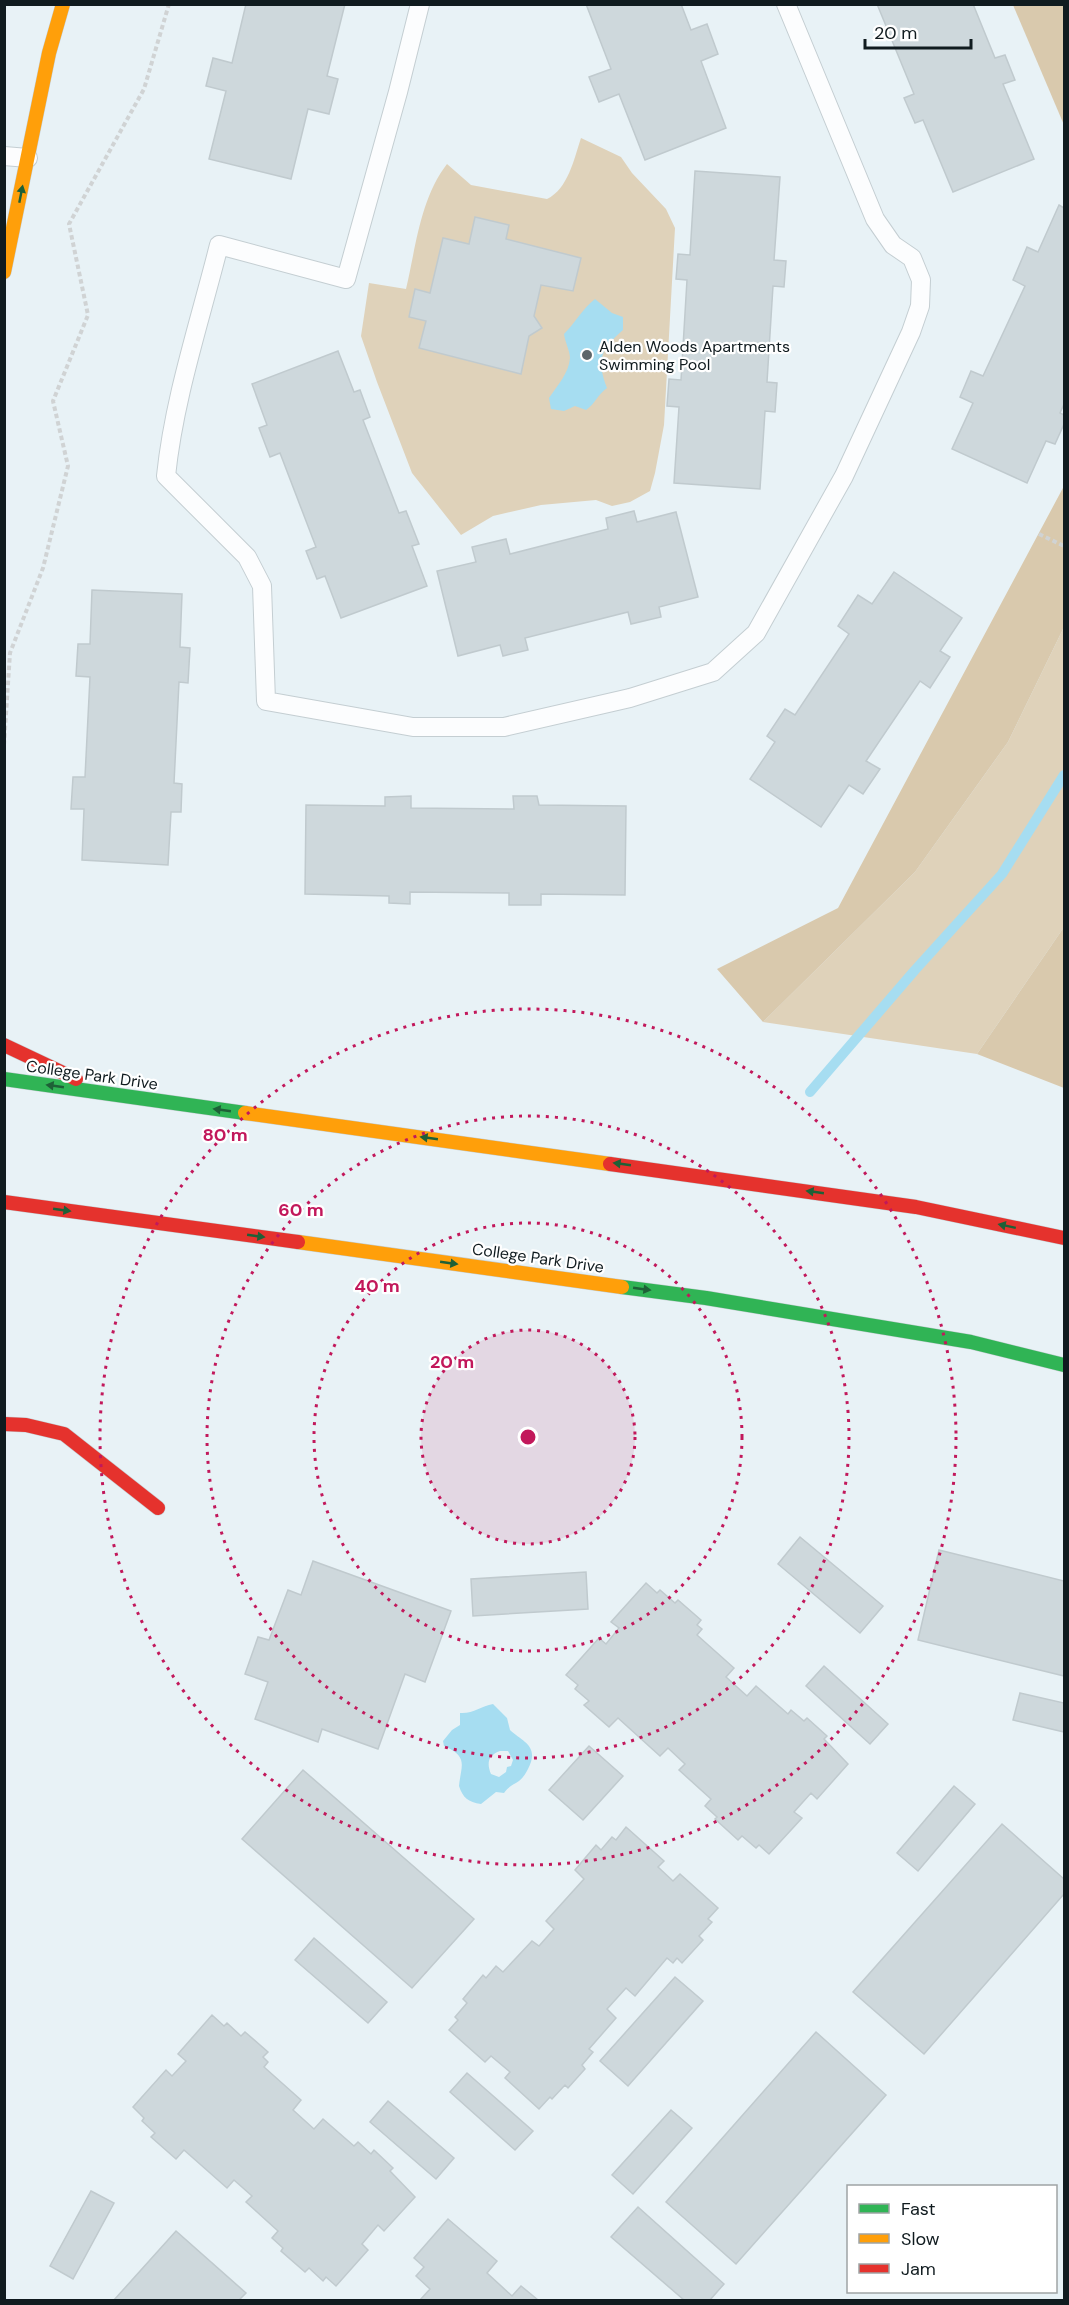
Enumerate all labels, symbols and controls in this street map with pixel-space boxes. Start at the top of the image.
scale bar [865,12,972,50]
text: 20 m [874,21,917,45]
one-way arrow [17,184,26,203]
place label: Alden Woods Apartments Swimming Pool [599,336,790,375]
marker: Alden Woods Apartments Swimming Pool [580,348,594,362]
street label: College Park Drive [25,1055,159,1095]
one-way arrow [45,1082,64,1091]
one-way arrow [212,1105,231,1114]
text: 80 m [202,1123,248,1147]
one-way arrow [419,1133,438,1143]
one-way arrow [613,1160,632,1169]
one-way arrow [806,1188,825,1197]
text: 60 m [278,1198,324,1222]
one-way arrow [53,1205,72,1214]
one-way arrow [998,1221,1017,1230]
one-way arrow [246,1232,265,1241]
street label: College Park Drive [471,1238,605,1278]
one-way arrow [439,1258,458,1267]
text: 40 m [354,1274,400,1298]
one-way arrow [633,1284,652,1294]
text: 20 m [430,1350,474,1374]
centre of rings [518,1427,538,1447]
legend [847,2185,1057,2293]
text: Fast [901,2197,936,2221]
text: Slow [901,2227,940,2251]
text: Jam [901,2257,936,2281]

